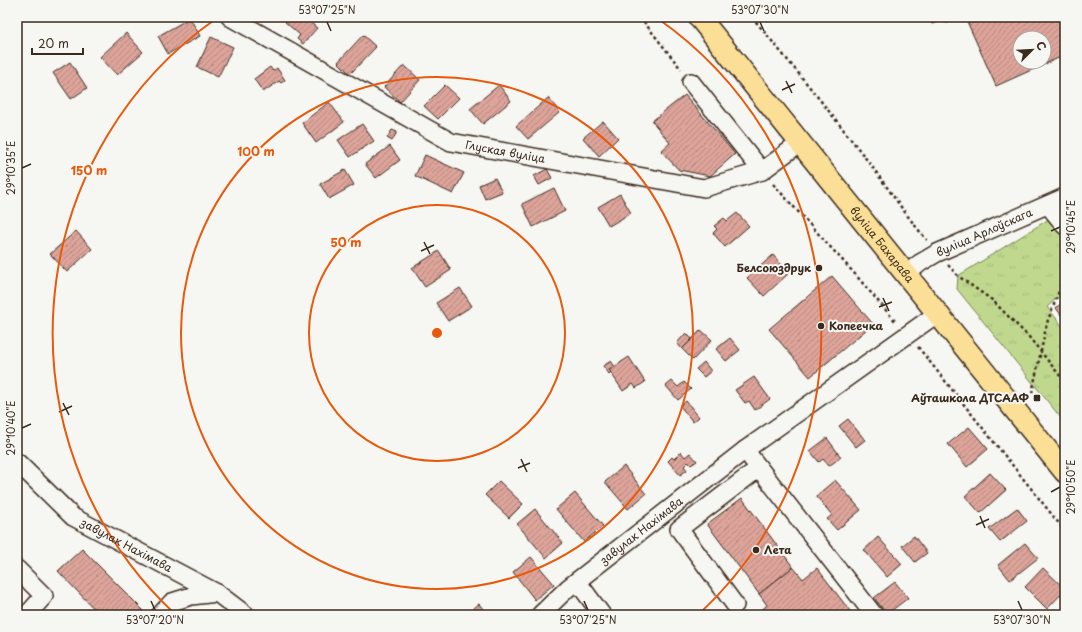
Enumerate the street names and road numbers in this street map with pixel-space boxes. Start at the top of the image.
street label: Глуская вуліца [464,136,547,167]
street label: вуліца Бахарава [846,202,919,286]
street label: вуліца Арлоўскага [933,203,1035,261]
street label: завулак Нахімава [595,492,686,569]
street label: завулак Нахімава [77,513,176,576]

